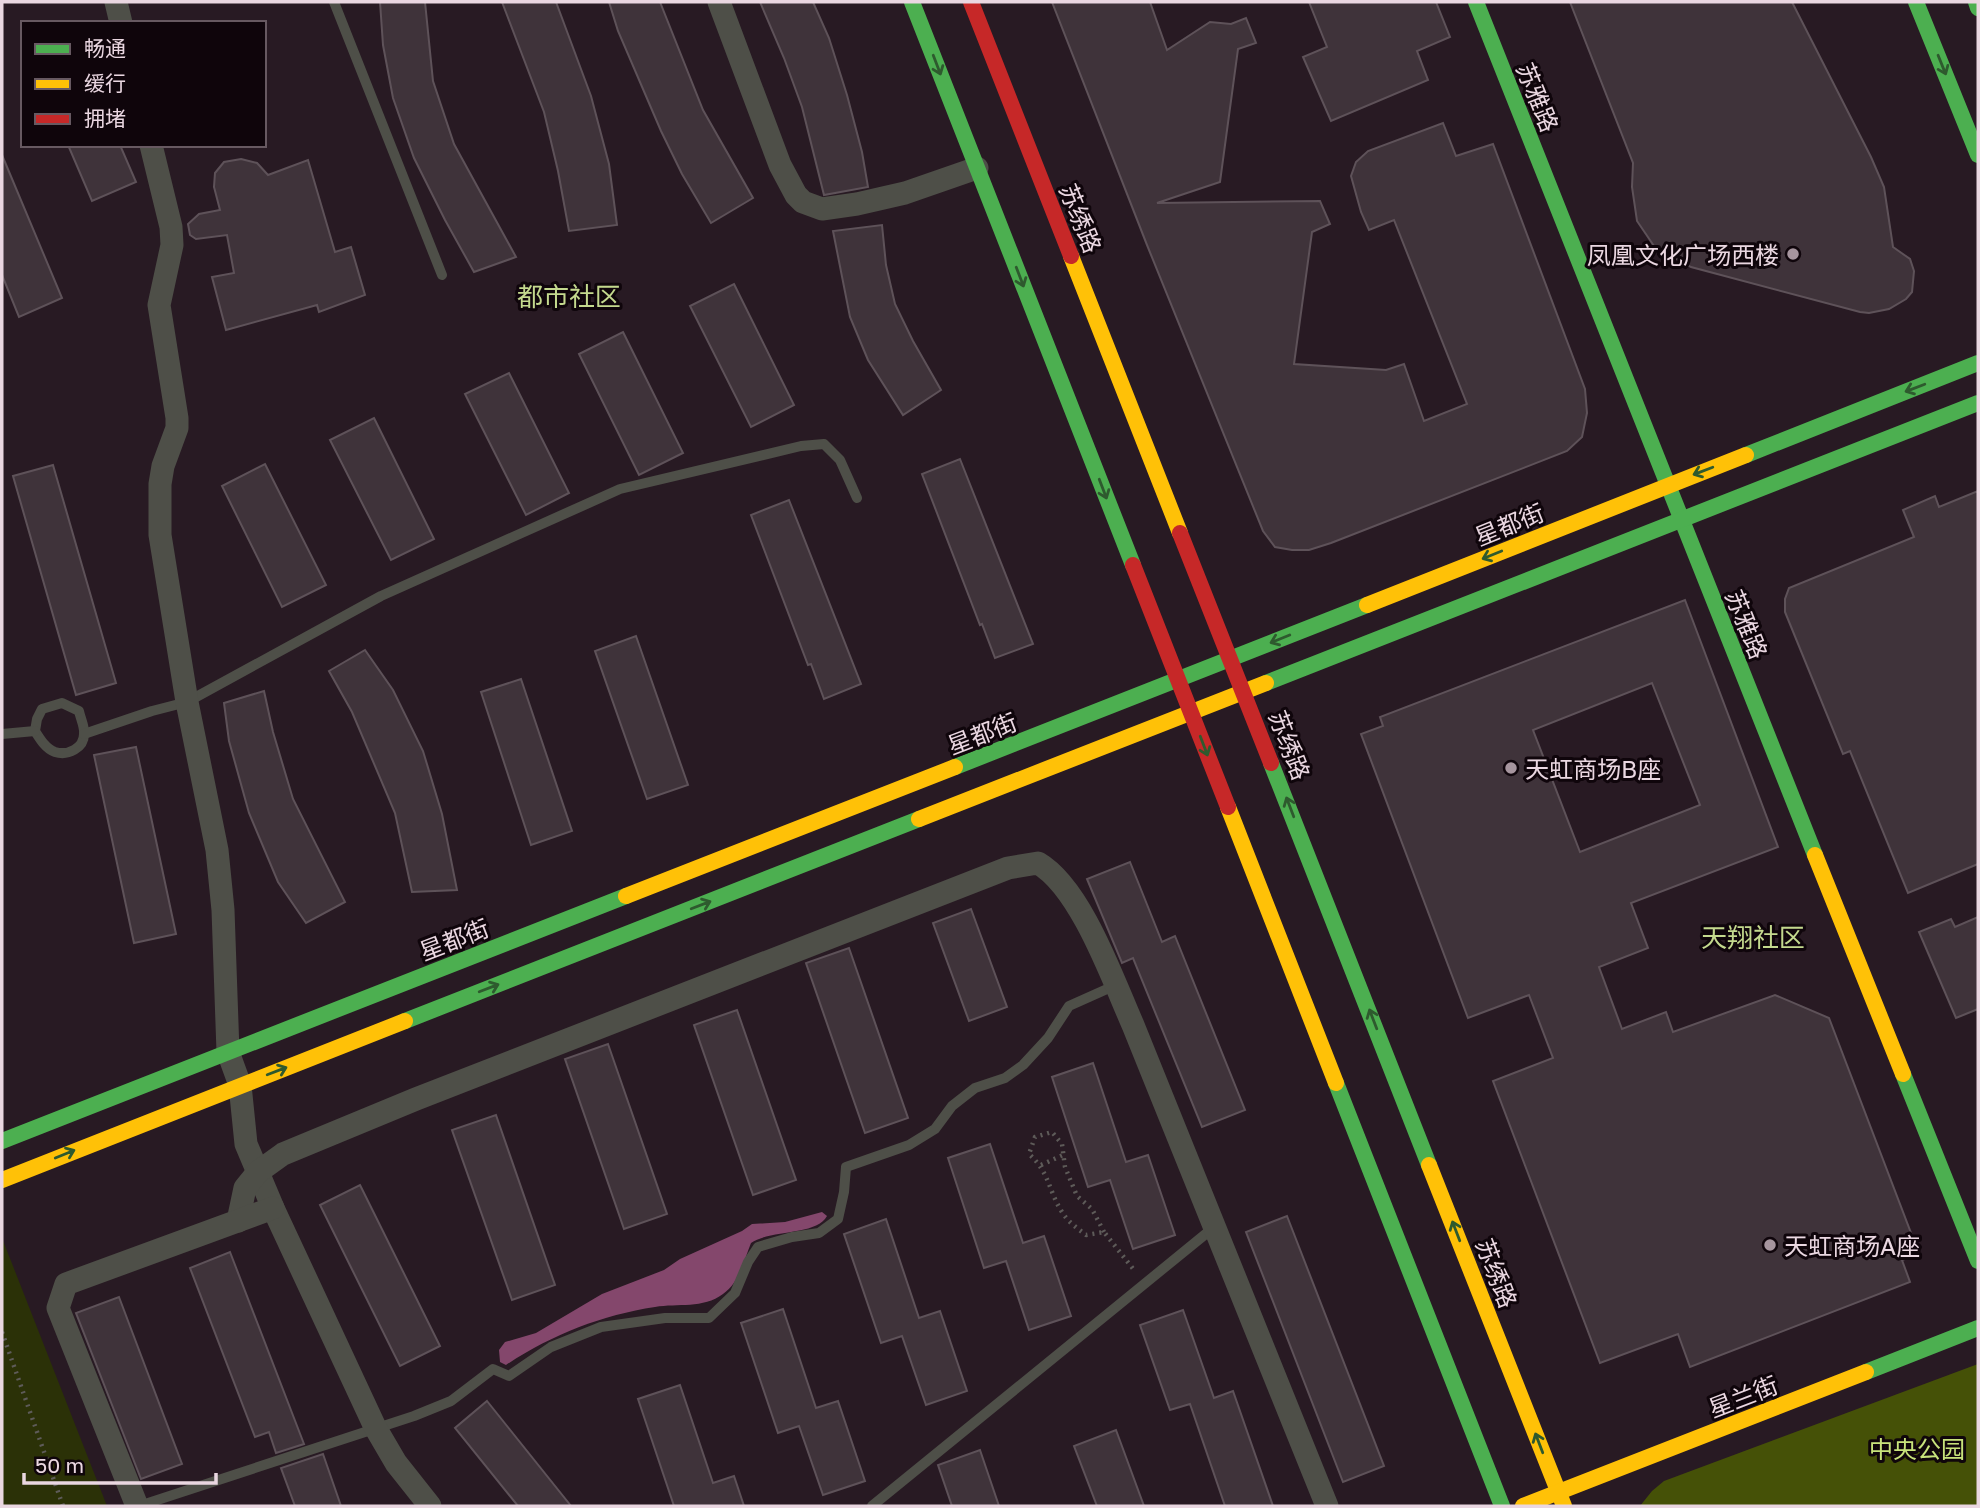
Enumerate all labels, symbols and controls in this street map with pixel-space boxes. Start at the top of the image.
legend [21,21,266,147]
text: 畅通 [84,35,126,61]
one-way arrow [931,54,944,76]
one-way arrow [1936,54,1949,75]
street label: 苏雅路 [1511,58,1565,136]
text: 缓行 [84,70,126,96]
text: 拥堵 [84,105,126,131]
street label: 苏绣路 [1054,179,1108,257]
place label: 凤凰文化广场西楼 [1587,240,1779,269]
marker: 凤凰文化广场西楼 [1785,246,1801,262]
one-way arrow [1014,266,1027,288]
district label: 都市社区 [517,281,621,312]
one-way arrow [1904,383,1926,396]
one-way arrow [1693,466,1714,479]
one-way arrow [1097,478,1110,499]
street label: 星都街 [1470,497,1548,551]
one-way arrow [1481,550,1503,563]
street label: 苏雅路 [1720,585,1774,663]
one-way arrow [1270,634,1292,647]
street label: 苏绣路 [1264,706,1316,784]
street label: 星都街 [943,707,1021,759]
one-way arrow [1199,735,1212,757]
place label: 天虹商场B座 [1525,754,1661,783]
marker: 天虹商场B座 [1503,760,1519,776]
one-way arrow [1282,797,1295,819]
one-way arrow [689,898,711,911]
street label: 星都街 [415,913,493,965]
district label: 天翔社区 [1701,922,1805,953]
one-way arrow [477,980,499,993]
one-way arrow [1365,1009,1378,1031]
one-way arrow [265,1063,287,1076]
one-way arrow [54,1147,76,1160]
one-way arrow [1449,1221,1461,1242]
place label: 天虹商场A座 [1784,1231,1920,1260]
street label: 苏绣路 [1471,1234,1523,1312]
marker: 天虹商场A座 [1762,1237,1778,1253]
street label: 星兰街 [1704,1370,1782,1422]
one-way arrow [1532,1432,1545,1454]
park label: 中央公园 [1869,1434,1965,1463]
scale bar [24,1442,217,1486]
text: 50 m [35,1452,84,1478]

